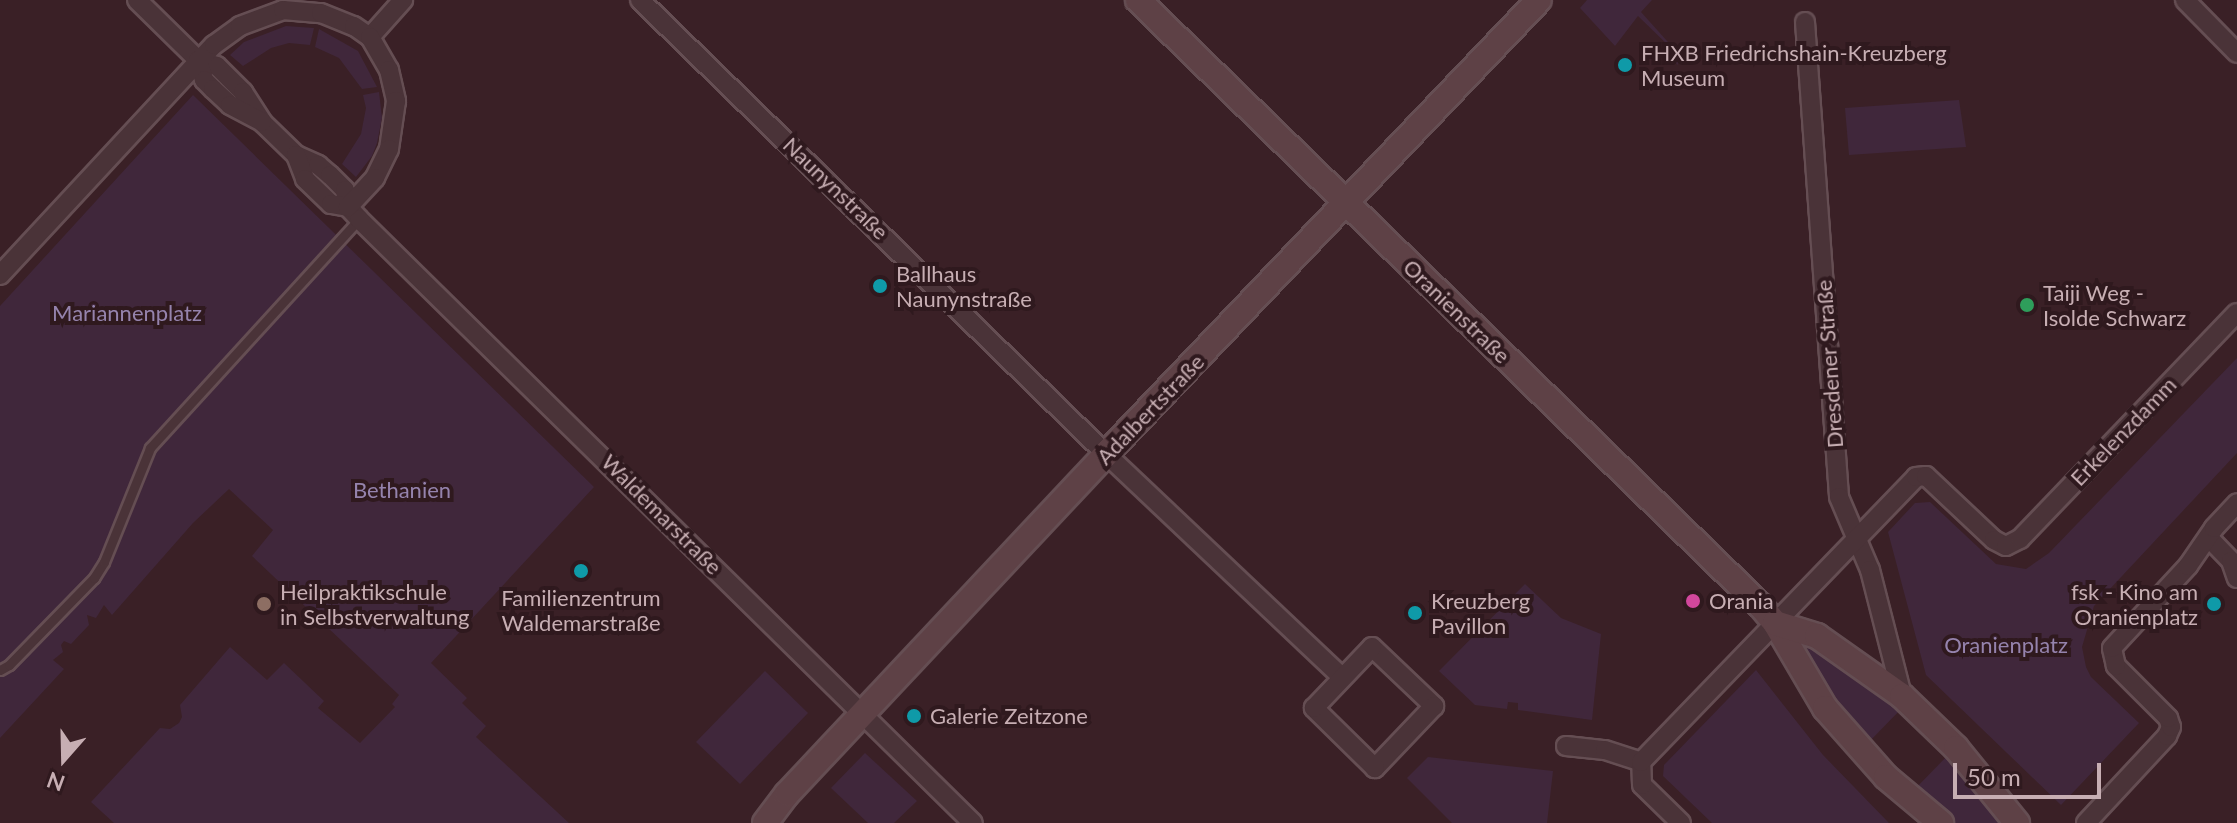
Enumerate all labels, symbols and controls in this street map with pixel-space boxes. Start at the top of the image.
place label: FHXB Friedrichshain-Kreuzberg Museum [1641,39,1947,90]
marker: FHXB Friedrichshain-Kreuzberg Museum [1616,56,1634,74]
street label: Naunynstraße [778,131,894,245]
street label: Oranienstraße [1398,254,1516,368]
place label: Ballhaus Naunynstraße [896,260,1032,312]
marker: Ballhaus Naunynstraße [871,277,889,295]
street label: Dresdener Straße [1810,279,1848,449]
place label: Taiji Weg - Isolde Schwarz [2043,279,2186,330]
marker: Taiji Weg - Isolde Schwarz [2018,296,2036,314]
park label: Mariannenplatz [52,300,202,326]
street label: Adalbertstraße [1091,348,1209,470]
street label: Erkelenzdamm [2065,371,2181,491]
street label: Waldemarstraße [596,448,728,580]
park label: Bethanien [353,477,451,503]
marker: Familienzentrum Waldemarstraße [572,562,590,580]
place label: Heilpraktikschule in Selbstverwaltung [280,578,469,630]
place label: fsk - Kino am Oranienplatz [2071,578,2198,630]
place label: Familienzentrum Waldemarstraße [501,584,661,636]
place label: Kreuzberg Pavillon [1431,587,1530,638]
place label: Orania [1709,588,1774,614]
marker: Orania [1684,592,1702,610]
marker: Heilpraktikschule in Selbstverwaltung [255,595,273,613]
marker: fsk - Kino am Oranienplatz [2205,595,2223,613]
marker: Kreuzberg Pavillon [1406,604,1424,622]
park label: Oranienplatz [1944,632,2068,658]
place label: Galerie Zeitzone [930,703,1088,729]
marker: Galerie Zeitzone [905,707,923,725]
north arrow [24,719,104,799]
scale bar [1957,747,2105,797]
text: 50 m [1967,762,2021,791]
text: N [43,766,68,798]

